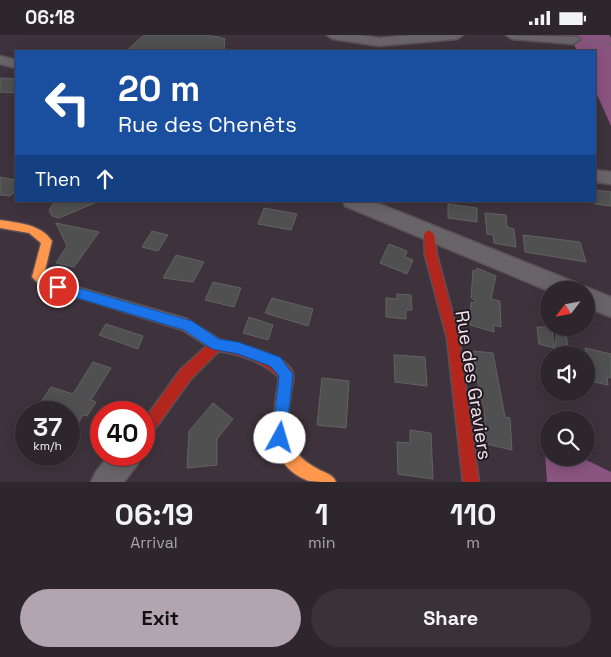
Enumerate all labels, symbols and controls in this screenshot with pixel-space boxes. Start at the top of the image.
text: 06:18 [25,5,75,30]
text: 20 m [118,67,200,111]
icon: left [35,70,100,135]
text: Rue des Chenêts [118,110,297,138]
icon: ahead [91,165,119,193]
text: Then [35,167,81,192]
pin [37,266,79,308]
icon: arrive [44,273,72,301]
north arrow [540,281,595,336]
map controls [540,281,595,466]
street label: Rue des Graviers [449,309,498,462]
button: sound [540,346,595,401]
speed limit sign: 40 [90,401,155,466]
text: 37 [33,411,62,443]
position arrow [253,411,305,463]
button: search [540,411,595,466]
text: km/h [33,438,62,454]
text: 06:19 [114,495,194,534]
text: 1 [315,495,329,534]
text: 110 [450,495,497,534]
text: Arrival [130,532,178,553]
text: min [308,532,335,553]
text: m [466,532,480,553]
button: Exit [20,589,301,647]
button: Share [311,589,591,647]

